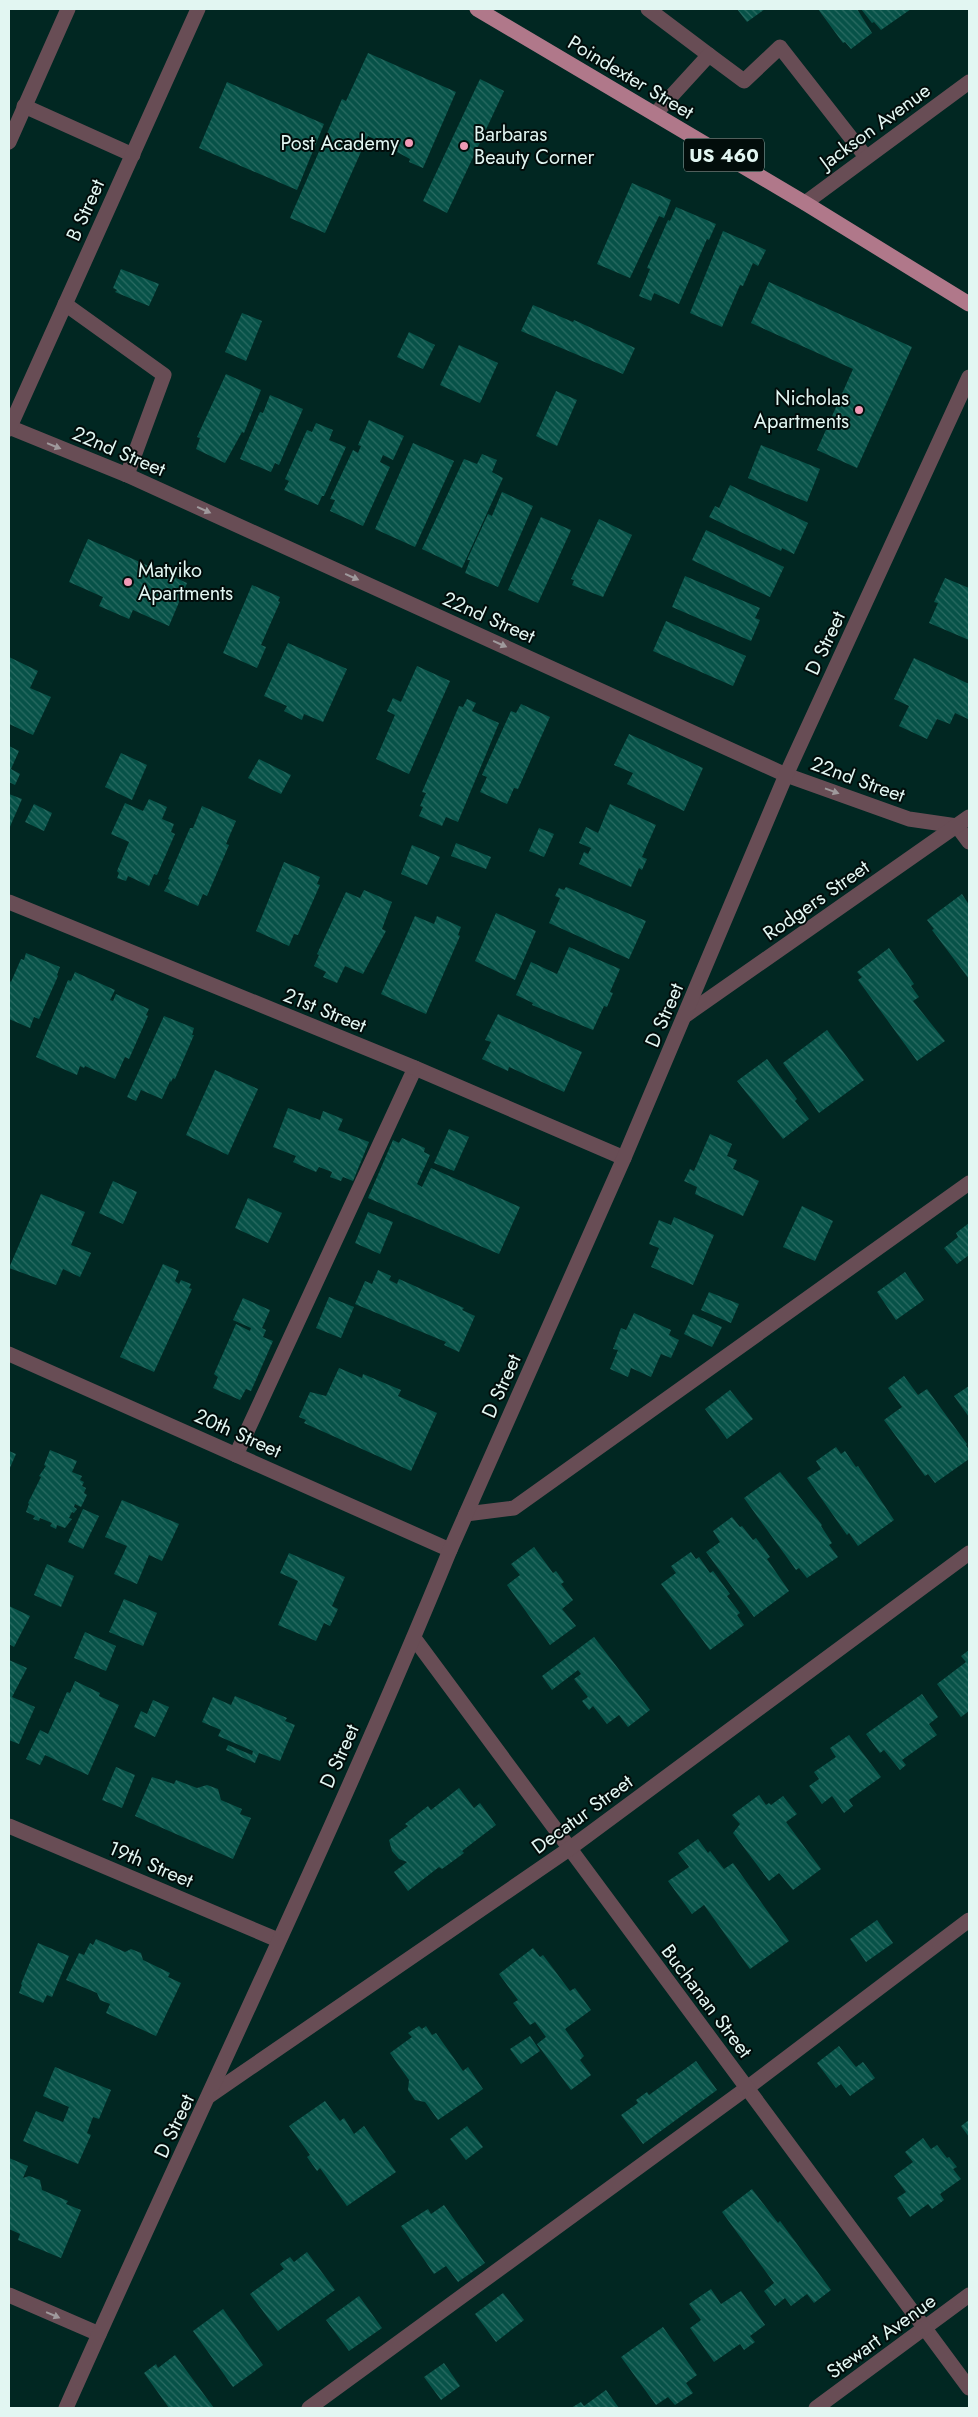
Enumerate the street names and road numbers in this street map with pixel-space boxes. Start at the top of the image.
street label: Poindexter Street [562,28,699,127]
street label: Jackson Avenue [812,76,937,178]
road number: US 460 [684,138,764,172]
street label: B Street [59,174,112,246]
street label: 22nd Street [68,419,170,484]
street label: 22nd Street [438,584,540,651]
street label: D Street [798,606,853,680]
street label: 22nd Street [807,749,909,810]
street label: Rodgers Street [757,853,875,948]
street label: D Street [638,978,691,1052]
street label: 21st Street [279,981,371,1040]
street label: D Street [475,1349,528,1423]
street label: 20th Street [190,1401,286,1466]
street label: D Street [313,1719,366,1793]
street label: Decatur Street [526,1768,639,1861]
street label: 19th Street [104,1834,198,1895]
street label: Buchanan Street [654,1938,759,2064]
street label: D Street [147,2089,202,2163]
street label: Stewart Avenue [821,2287,942,2386]

